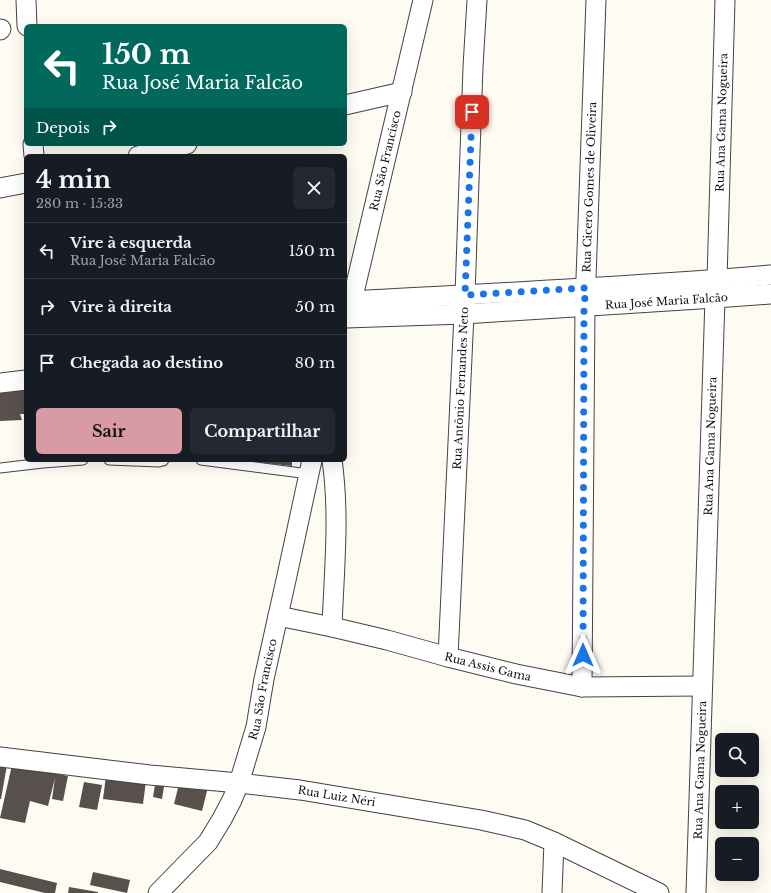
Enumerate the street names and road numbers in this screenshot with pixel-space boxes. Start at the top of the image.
street label: Rua Ana Gama Nogueira [713,52,731,192]
street label: Rua Cicero Gomes de Oliveira [579,101,599,273]
street label: Rua São Francisco [367,109,404,212]
street label: Rua José Maria Falcão [605,290,728,312]
street label: Rua Antônio Fernandes Neto [450,307,471,470]
street label: Rua Ana Gama Nogueira [701,376,720,516]
street label: Rua São Francisco [245,637,280,742]
street label: Rua Assis Gama [443,649,533,684]
street label: Rua Ana Gama Nogueira [691,700,709,840]
street label: Rua Luiz Néri [297,783,377,809]

